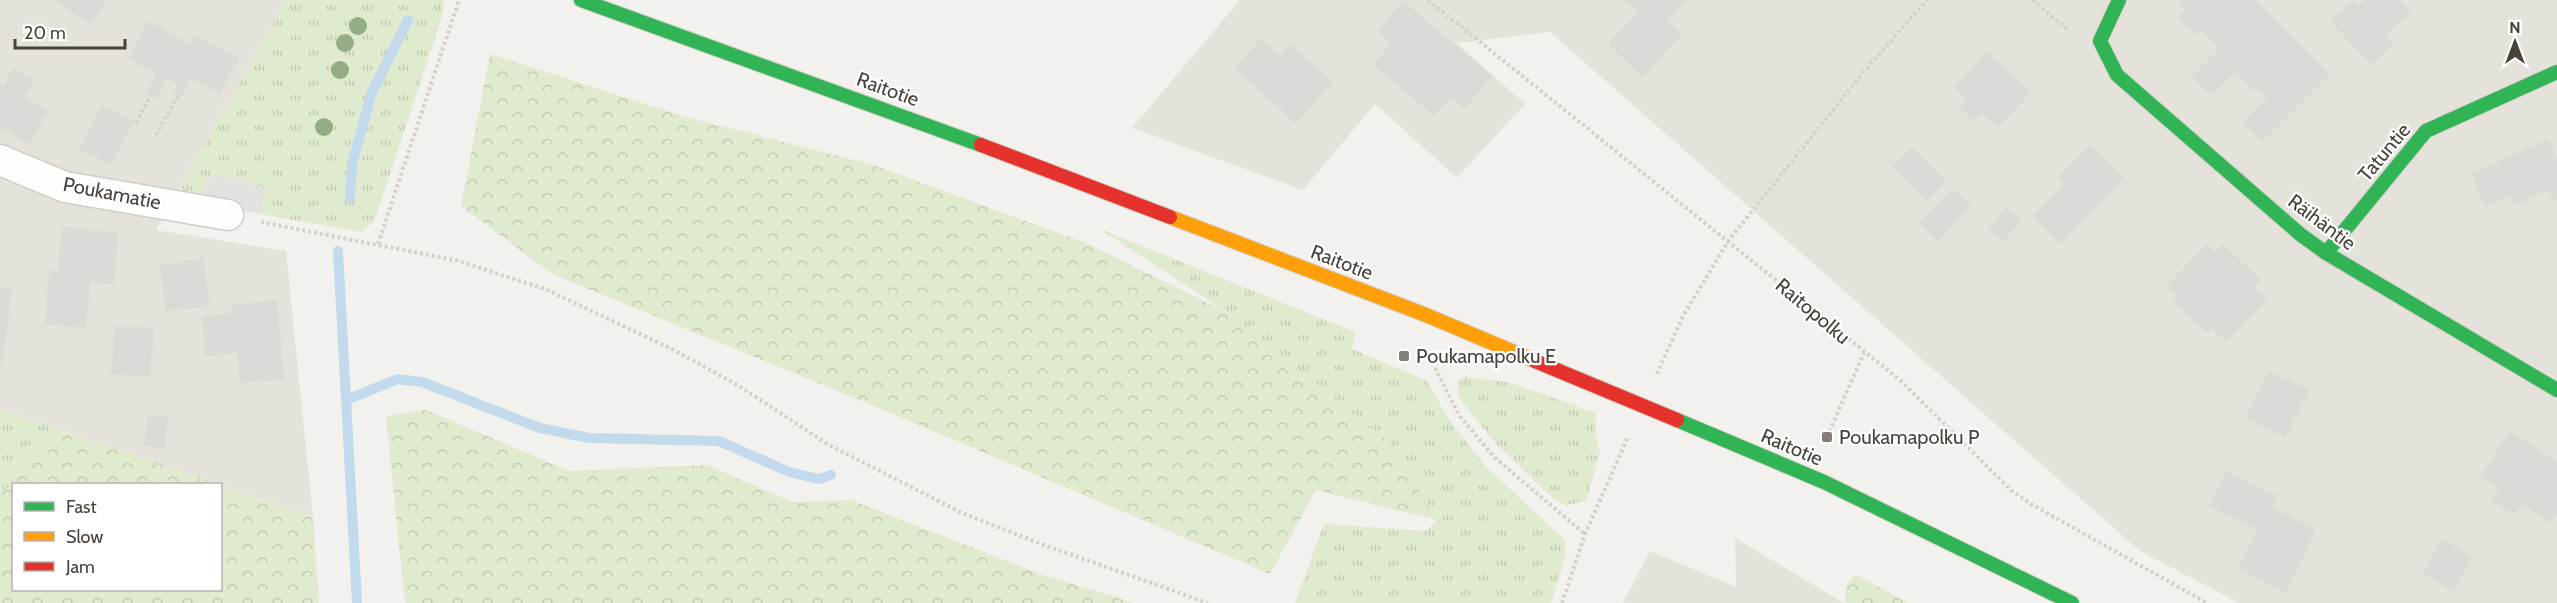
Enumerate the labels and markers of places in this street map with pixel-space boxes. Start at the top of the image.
place label: Poukamapolku E [1416,344,1556,368]
marker: Poukamapolku E [1397,349,1411,363]
place label: Poukamapolku P [1839,425,1980,449]
marker: Poukamapolku P [1820,430,1834,444]

